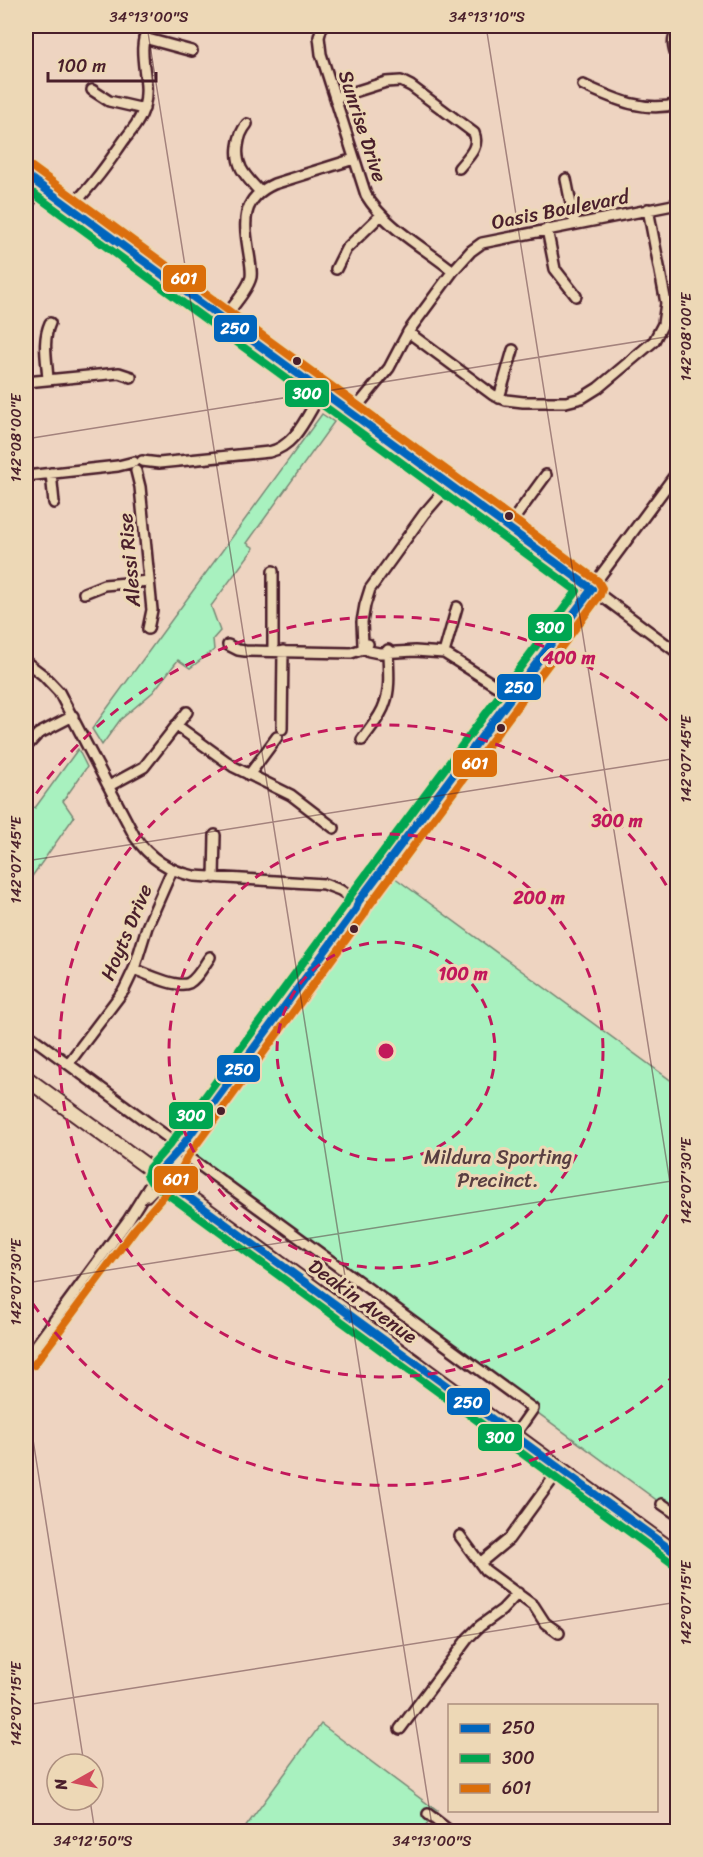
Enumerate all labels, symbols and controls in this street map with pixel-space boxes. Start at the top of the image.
text: 34°13'00"S [110,4,189,30]
text: 34°13'10"S [449,4,525,30]
scale bar [48,45,156,83]
text: 100 m [57,50,106,82]
street label: Sunrise Drive [328,66,397,187]
street label: Oasis Boulevard [488,179,633,240]
line badge: 601 [162,264,207,293]
text: 601 [170,264,197,293]
text: 142°08'00"E [673,291,699,381]
line badge: 250 [213,314,258,343]
text: 250 [219,314,250,343]
unlabelled marker [291,355,303,367]
line badge: 300 [284,379,330,408]
text: 300 [291,379,322,408]
text: 142°08'00"E [3,392,29,482]
unlabelled marker [503,510,515,522]
street label: Alessi Rise [108,511,151,609]
line badge: 300 [527,613,573,642]
text: 300 [534,613,565,642]
text: 400 m [542,642,595,674]
line badge: 250 [496,673,542,701]
text: 250 [503,673,534,702]
text: 142°07'45"E [673,714,699,803]
unlabelled marker [495,722,507,734]
line badge: 601 [452,749,498,778]
text: 601 [461,749,488,778]
text: 300 m [590,805,643,837]
text: 142°07'45"E [3,815,29,904]
street label: Hoyts Drive [90,878,163,986]
text: 200 m [512,882,565,914]
unlabelled marker [348,923,360,935]
text: 100 m [439,958,488,990]
centre of rings [376,1041,396,1061]
line badge: 250 [216,1054,261,1083]
text: 250 [223,1055,254,1084]
line badge: 300 [168,1101,214,1130]
text: 300 [175,1101,206,1130]
unlabelled marker [215,1105,227,1117]
text: 142°07'30"E [673,1136,699,1224]
park label: Mildura Sporting Precinct. [424,1140,572,1198]
line badge: 601 [153,1165,199,1194]
text: 601 [162,1165,189,1194]
text: 142°07'30"E [3,1237,29,1325]
street label: Deakin Avenue [301,1250,425,1353]
line badge: 250 [446,1387,491,1416]
text: 250 [452,1388,483,1417]
line badge: 300 [477,1423,523,1452]
text: 300 [484,1423,515,1452]
text: 142°07'15"E [673,1559,699,1645]
text: 142°07'15"E [3,1660,29,1746]
legend [448,1704,658,1812]
text: 250 [502,1712,535,1744]
text: 300 [502,1742,535,1774]
north arrow [45,1752,105,1812]
text: 601 [502,1772,532,1804]
text: N [45,1776,76,1793]
text: 34°12'50"S [54,1828,133,1854]
text: 34°13'00"S [393,1828,472,1854]

